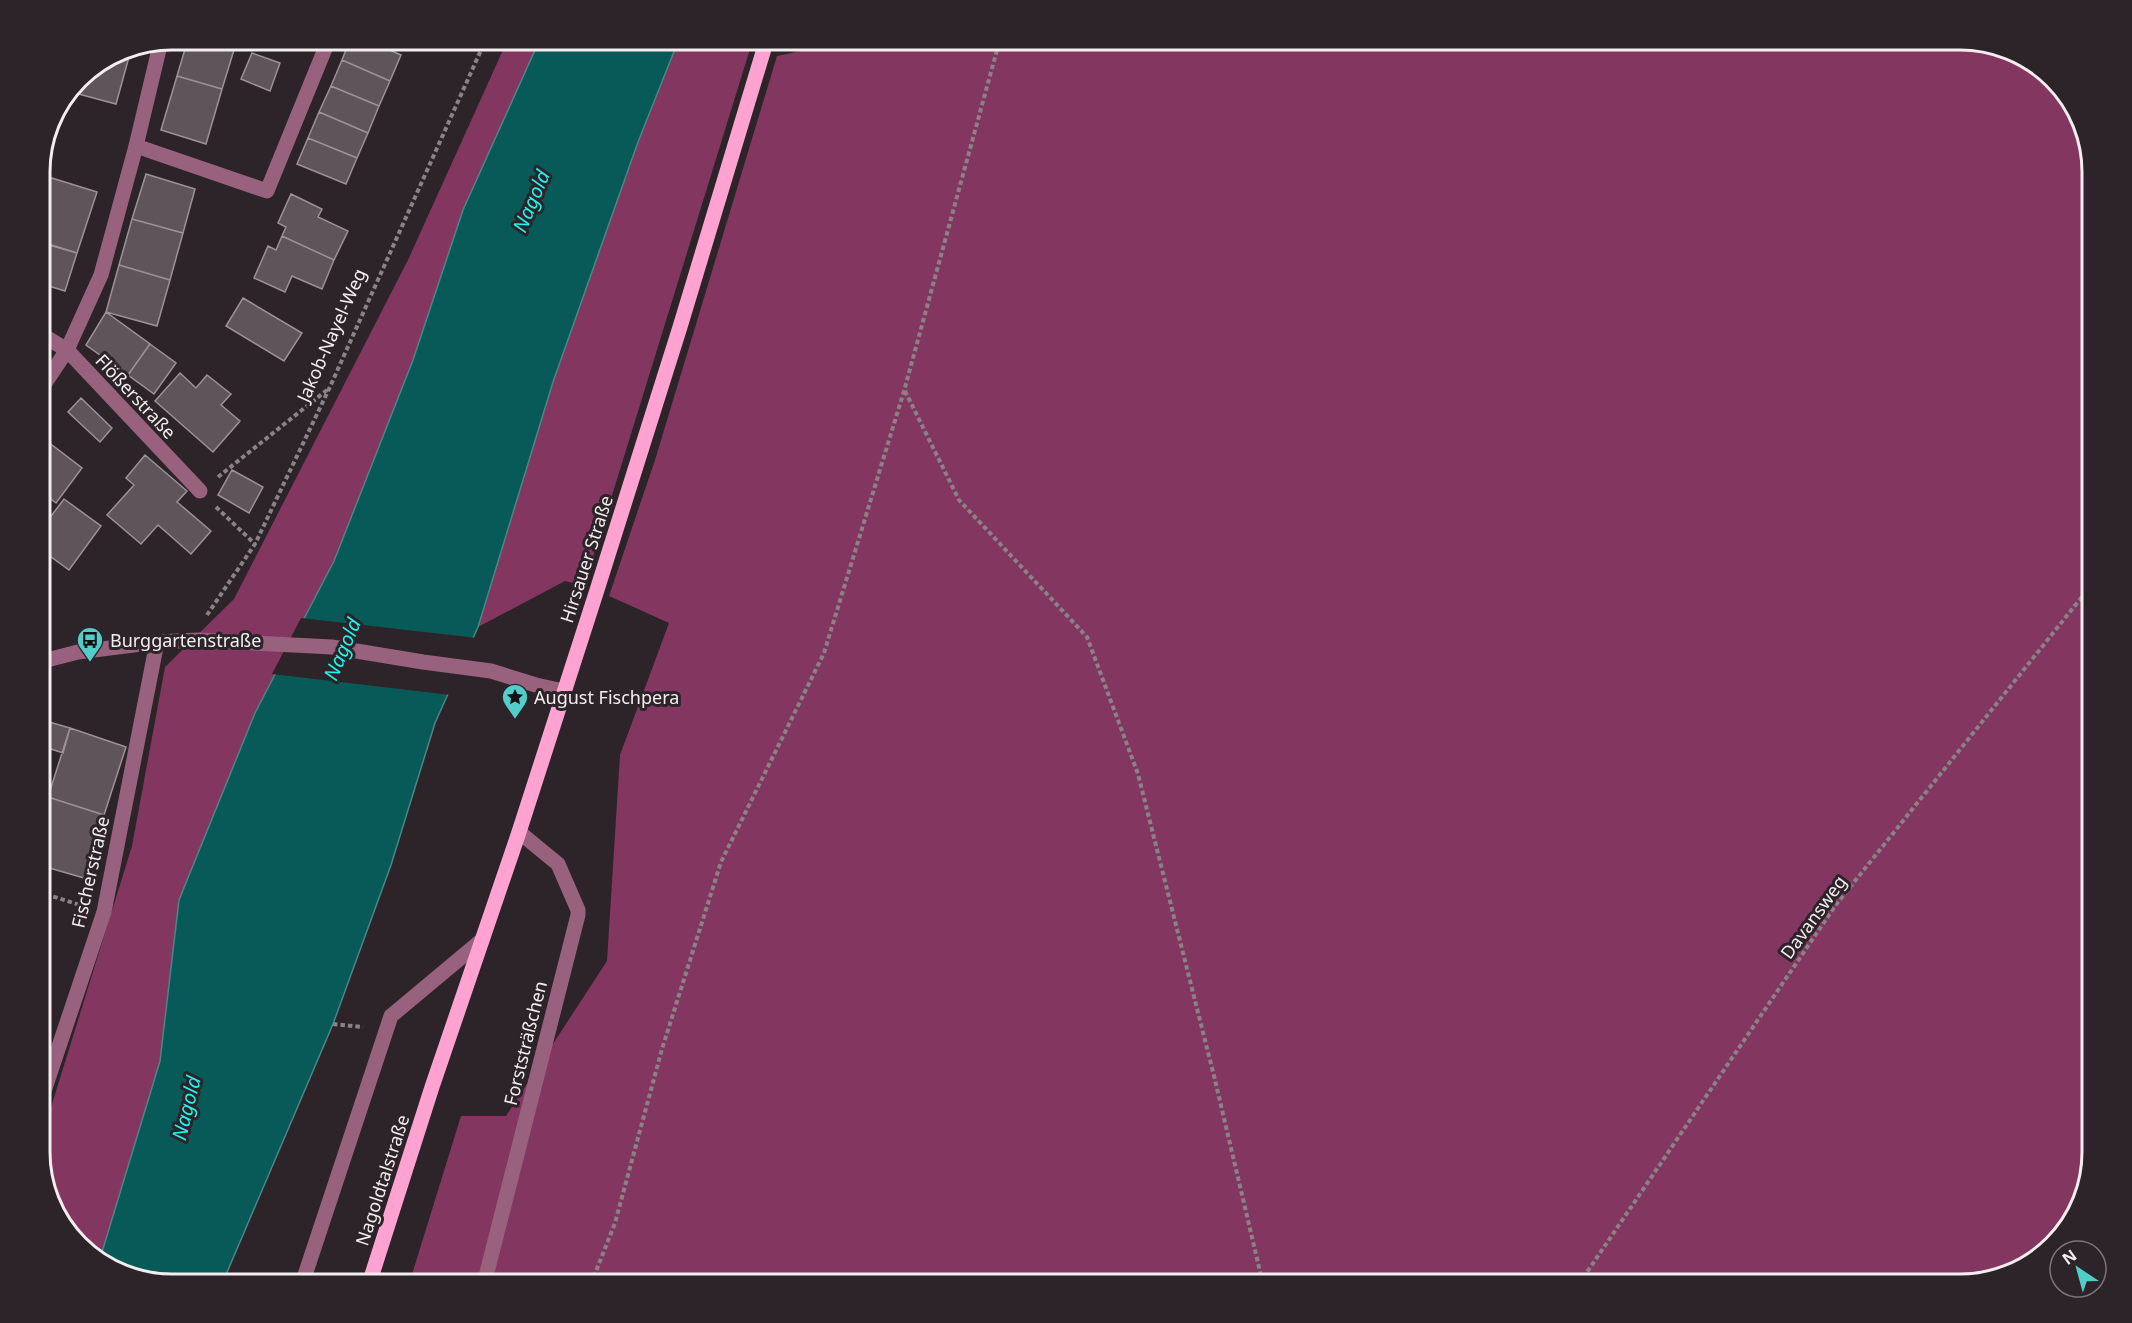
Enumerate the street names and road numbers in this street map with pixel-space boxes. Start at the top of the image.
street label: Jakob-Nayel-Weg [290,265,371,407]
street label: Flößerstraße [91,348,181,444]
street label: Hirsauer Straße [554,492,618,626]
street label: Fischerstraße [66,814,114,930]
street label: Davansweg [1775,870,1851,964]
street label: Forststräßchen [498,978,552,1108]
street label: Nagoldtalstraße [349,1111,415,1249]

